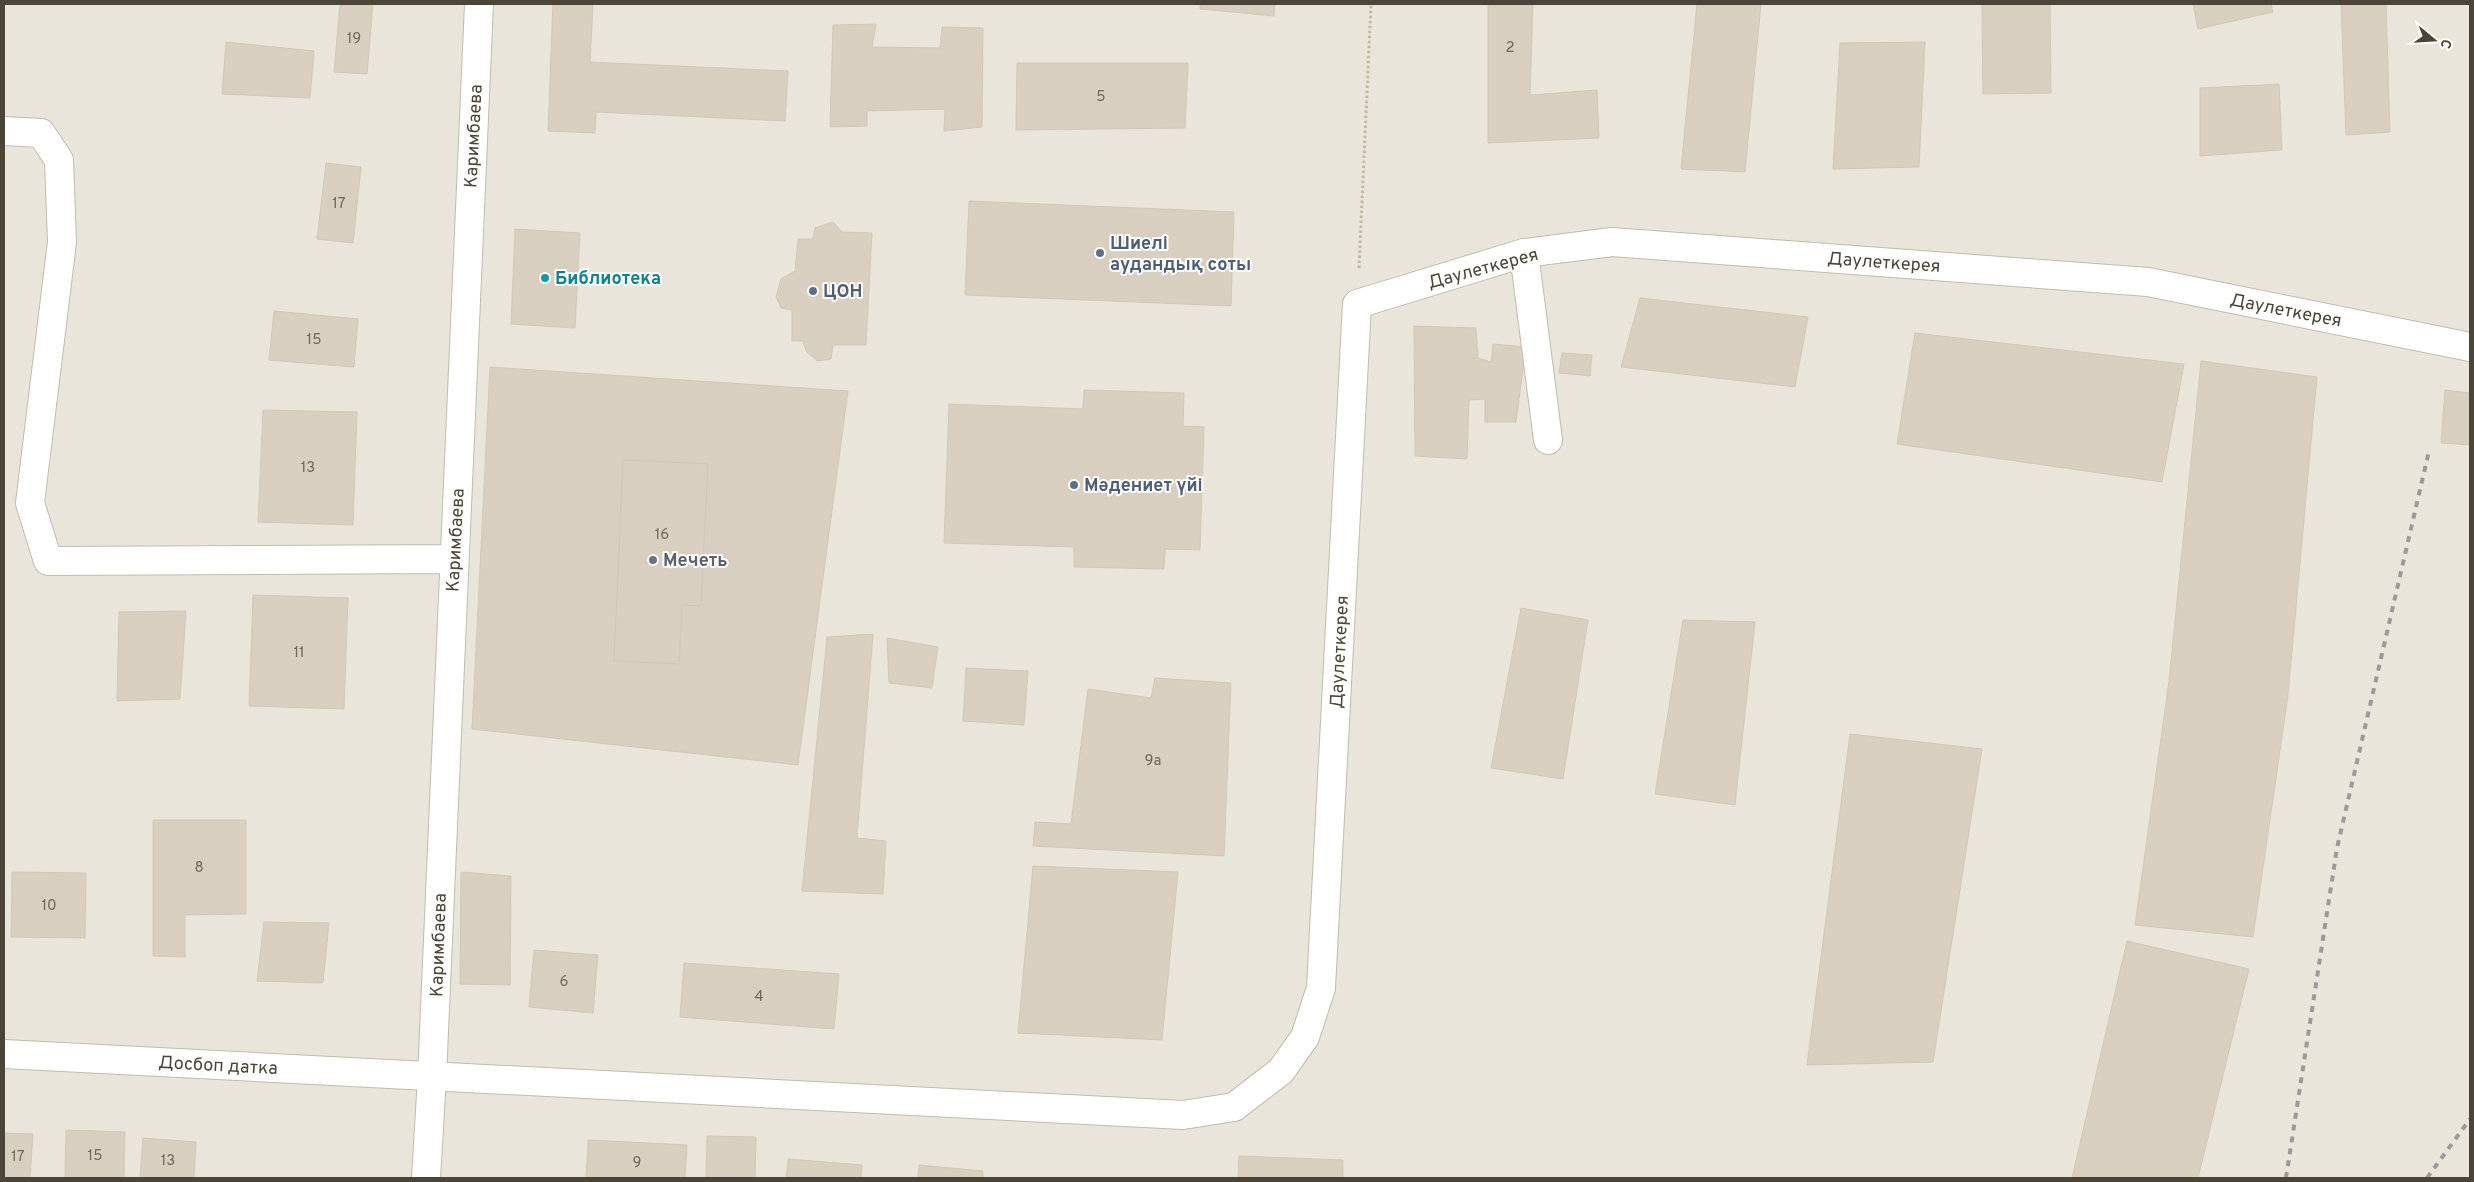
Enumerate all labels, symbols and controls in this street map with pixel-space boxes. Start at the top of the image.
north arrow [2409,15,2459,65]
house number: 19 [347,30,361,49]
text: С [2435,37,2454,50]
house number: 2 [1505,39,1515,58]
street label: Каримбаева [460,84,489,189]
house number: 5 [1096,88,1106,107]
house number: 17 [332,195,346,214]
place label: Шиелі аудандық соты [1110,233,1251,277]
street label: Даулеткерея [1426,244,1541,295]
marker: Шиелі аудандық соты [1094,247,1106,259]
street label: Даулеткерея [1827,248,1941,279]
place label: Библиотека [555,268,661,291]
marker: Библиотека [539,272,551,284]
place label: ЦОН [823,281,862,304]
marker: ЦОН [807,285,819,297]
street label: Даулеткерея [2228,289,2343,334]
house number: 15 [307,331,321,350]
house number: 13 [301,459,315,478]
place label: Мәдениет үйі [1084,475,1203,498]
marker: Мәдениет үйі [1068,479,1080,491]
street label: Каримбаева [442,488,471,593]
house number: 16 [655,526,669,545]
place label: Мечеть [663,550,728,573]
marker: Мечеть [647,554,659,566]
street label: Даулеткерея [1326,595,1355,709]
house number: 11 [293,644,305,663]
house number: 9а [1145,752,1161,771]
house number: 8 [194,859,204,878]
street label: Каримбаева [426,893,453,997]
house number: 10 [41,897,57,916]
house number: 6 [560,973,569,992]
house number: 4 [754,988,764,1007]
street label: Досбоп датка [158,1052,278,1081]
house number: 15 [88,1147,102,1166]
house number: 17 [11,1148,25,1167]
house number: 13 [161,1152,175,1171]
house number: 9 [633,1154,641,1173]

